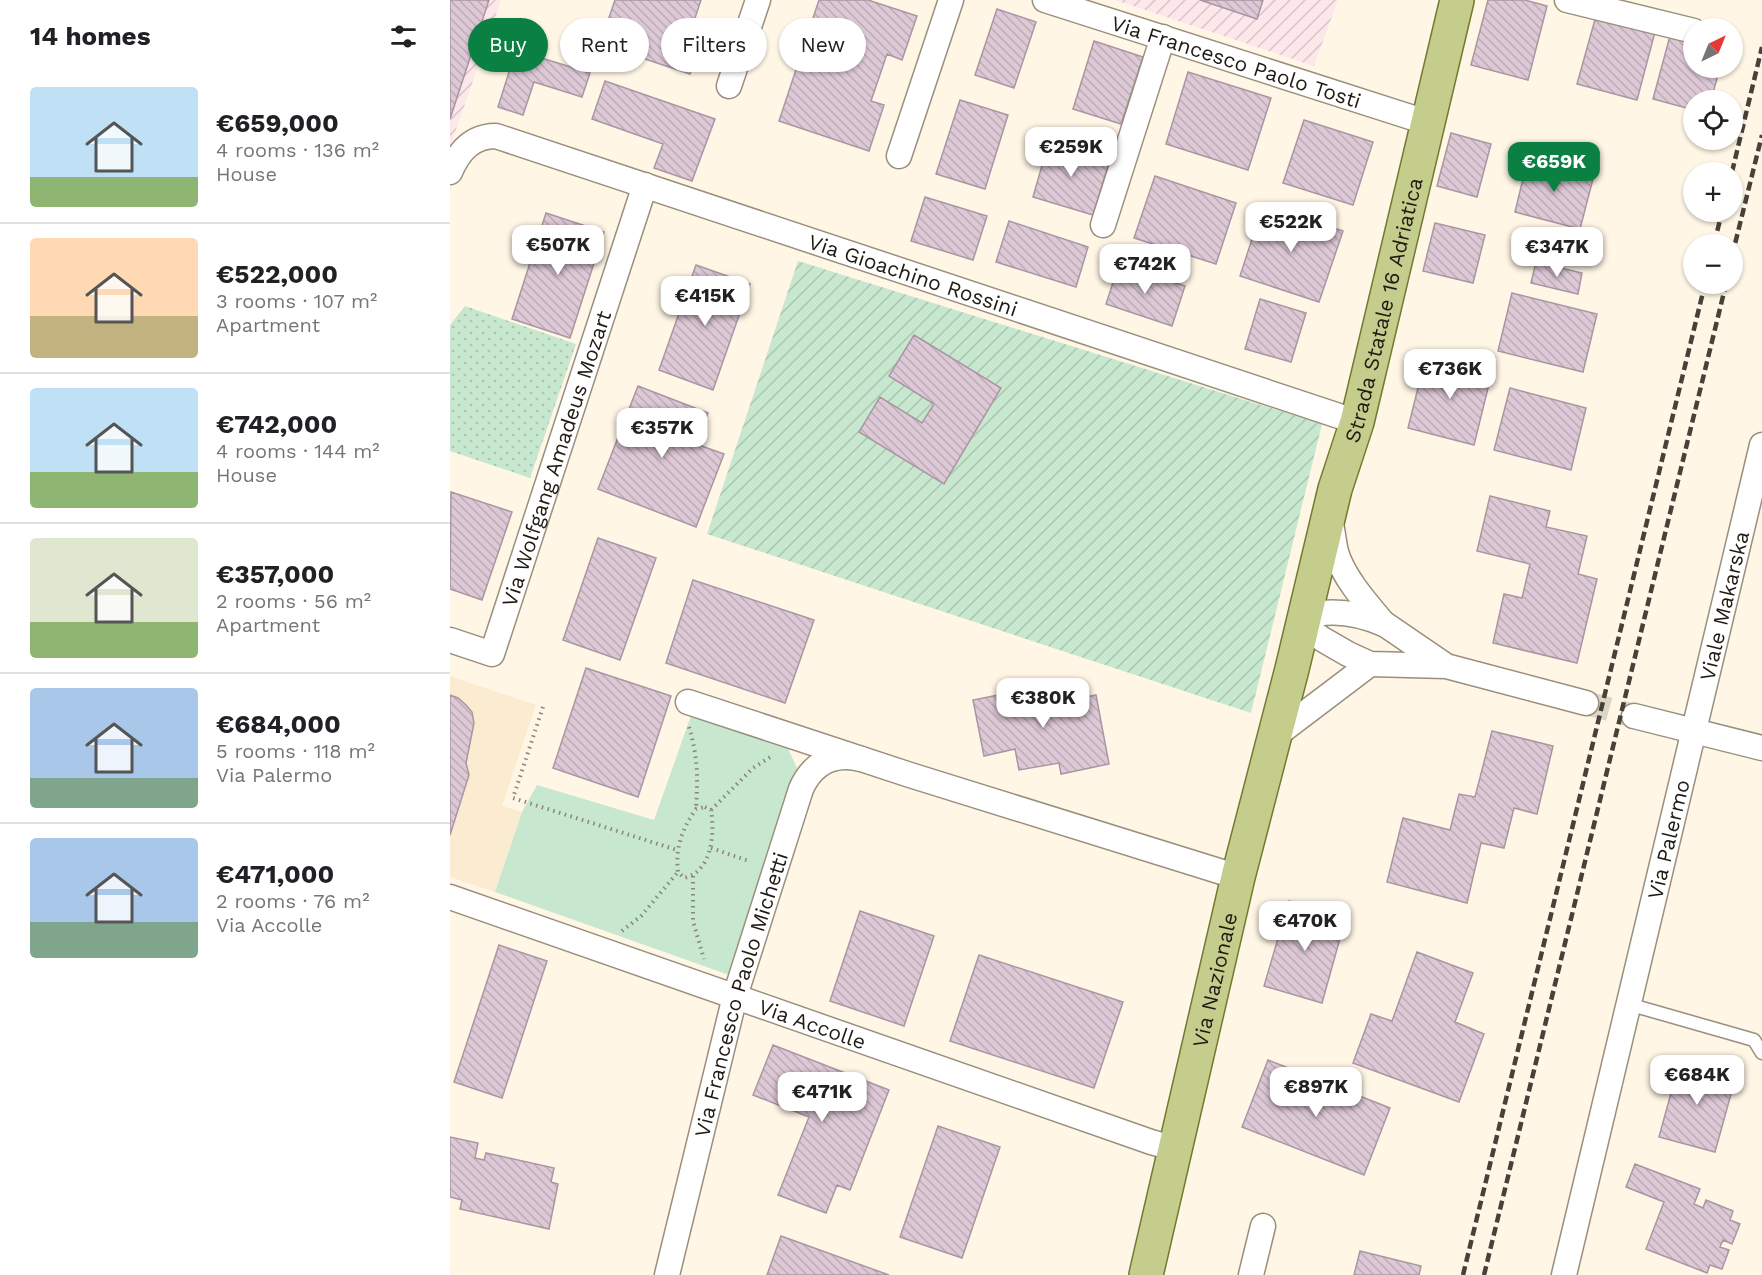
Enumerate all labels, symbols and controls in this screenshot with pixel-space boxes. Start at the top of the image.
street label: Via Francesco Paolo Tosti [1108,10,1364,113]
chip: Buy [468,18,548,72]
chip: Rent [560,18,649,72]
chip: Filters [661,18,767,72]
chip: New [779,18,866,72]
north arrow [1683,18,1743,78]
map controls [1683,18,1743,294]
icon: filters [387,20,420,53]
text: 14 homes [30,21,151,51]
button: locate [1683,90,1743,150]
text: €659,000 [216,108,339,138]
icon: home [78,111,150,183]
pin: €259K [1029,127,1113,178]
text: €259K [1039,134,1103,158]
text: 4 rooms · 136 m² [216,138,379,162]
pin: €659K [1512,142,1596,193]
text: €659K [1522,149,1586,173]
text: House [216,162,277,186]
button: + [1683,162,1743,222]
street label: Strada Statale 16 Adriatica [1339,175,1427,446]
pin: €522K [1249,202,1333,253]
text: €522K [1259,209,1323,233]
pin: €507K [516,225,600,276]
pin: €347K [1515,227,1599,278]
street label: Via Gioachino Rossini [805,228,1021,321]
text: €507K [526,232,590,256]
text: €347K [1525,234,1589,258]
button: − [1683,234,1743,294]
pin: €742K [1103,244,1187,295]
text: €742K [1114,251,1176,275]
text: €522,000 [216,259,338,289]
icon: home [78,262,150,334]
pin: €415K [663,276,747,327]
text: €415K [675,283,735,307]
text: 3 rooms · 107 m² [216,289,377,313]
street label: Via Wolfgang Amadeus Mozart [496,307,616,610]
text: Apartment [216,313,320,337]
pin: €736K [1408,349,1492,400]
text: €736K [1418,356,1482,380]
pin: €357K [620,408,704,459]
text: €742,000 [216,409,337,439]
icon: home [78,412,150,484]
text: €357K [631,415,693,439]
text: 4 rooms · 144 m² [216,439,380,463]
text: House [216,463,277,487]
street label: Viale Makarska [1694,528,1754,683]
text: €357,000 [216,559,334,589]
icon: home [78,562,150,634]
text: 2 rooms · 56 m² [216,589,371,613]
text: Apartment [216,613,320,637]
pin: €380K [1001,678,1085,729]
text: €380K [1010,685,1076,709]
text: €684,000 [216,709,341,739]
icon: home [78,712,150,784]
text: 5 rooms · 118 m² [216,739,375,763]
text: Via Palermo [216,763,332,787]
street label: Via Palermo [1642,777,1694,902]
street label: Via Francesco Paolo Michetti [689,849,793,1139]
text: €471,000 [216,859,334,889]
icon: home [78,862,150,934]
text: 2 rooms · 76 m² [216,889,369,913]
pin: €470K [1263,901,1347,952]
text: €470K [1273,908,1337,932]
street label: Via Nazionale [1187,910,1242,1050]
text: Via Accolle [216,913,322,937]
street label: Via Accolle [756,993,869,1054]
pin: €684K [1655,1055,1739,1106]
text: €684K [1664,1062,1730,1086]
pin: €897K [1274,1067,1358,1118]
pin: €471K [780,1072,864,1123]
text: €897K [1284,1074,1348,1098]
text: €471K [792,1079,852,1103]

